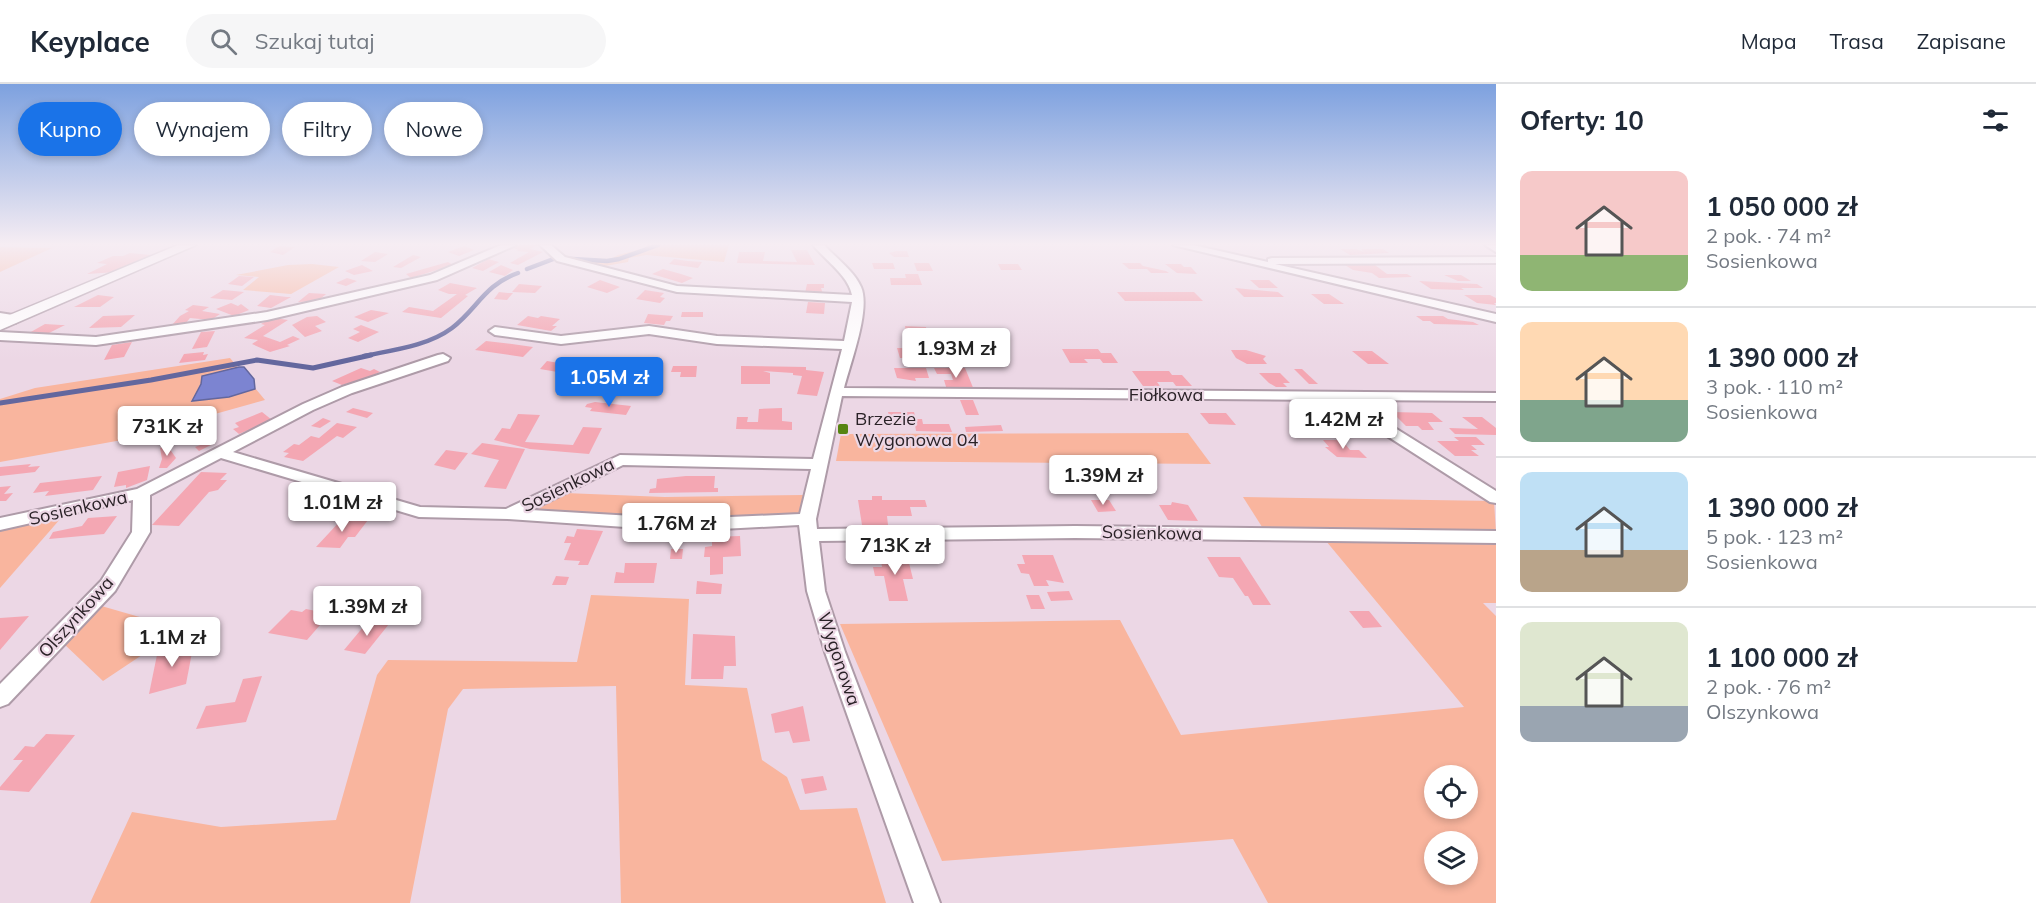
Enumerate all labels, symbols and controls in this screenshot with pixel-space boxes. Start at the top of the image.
search box [186,14,606,68]
text: Keyplace [30,24,150,59]
icon: search [207,25,240,58]
text: Szukaj tutaj [255,27,375,55]
text: Mapa [1741,28,1797,54]
text: Trasa [1830,28,1884,54]
text: Zapisane [1917,28,2006,54]
chip: Kupno [18,102,122,156]
chip: Wynajem [134,102,270,156]
chip: Filtry [282,102,372,156]
chip: Nowe [384,102,483,156]
text: Oferty: 10 [1520,104,1644,137]
icon: filters [1979,104,2012,137]
text: 1 050 000 zł [1706,190,1857,223]
icon: home [1568,195,1640,267]
text: 2 pok. · 74 m² [1706,223,1831,248]
text: Sosienkowa [1706,248,1818,273]
pin: 1.93M zł [894,328,1018,379]
text: 1.93M zł [916,335,996,360]
text: 1 390 000 zł [1706,341,1857,374]
icon: home [1568,346,1640,418]
pin: 1.05M zł [547,357,671,408]
text: 1.05M zł [569,364,649,389]
text: 3 pok. · 110 m² [1706,374,1843,399]
street label: Fiołkowa [1129,383,1203,406]
pin: 1.42M zł [1281,399,1405,450]
text: Sosienkowa [1706,399,1818,424]
pin: 731K zł [112,406,222,457]
text: 1.42M zł [1303,406,1383,431]
place label: Brzezie Wygonowa 04 [855,407,979,451]
text: 731K zł [132,413,202,438]
marker: Brzezie Wygonowa 04 [836,422,850,436]
street label: Sosienkowa [518,452,618,517]
pin: 1.39M zł [1041,455,1165,506]
text: 1.39M zł [1063,462,1143,487]
pin: 1.01M zł [280,482,404,533]
street label: Sosienkowa [26,485,129,530]
text: 1.01M zł [302,489,382,514]
text: 1 390 000 zł [1706,491,1857,524]
icon: home [1568,496,1640,568]
pin: 1.76M zł [614,503,738,554]
text: 1.76M zł [636,510,716,535]
street label: Sosienkowa [1102,520,1202,545]
text: 5 pok. · 123 m² [1706,524,1843,549]
pin: 713K zł [840,525,950,576]
text: 713K zł [860,532,930,557]
text: Sosienkowa [1706,549,1818,574]
street label: Olszynkowa [33,571,118,662]
pin: 1.39M zł [305,586,429,637]
text: 1.39M zł [327,593,407,618]
street label: Wygonowa [813,609,866,708]
pin: 1.1M zł [117,617,227,668]
text: 1.1M zł [138,624,206,649]
text: 1 100 000 zł [1706,641,1857,674]
icon: home [1568,646,1640,718]
text: 2 pok. · 76 m² [1706,674,1831,699]
text: Olszynkowa [1706,699,1819,724]
map controls [1424,765,1478,885]
button: locate [1424,765,1478,819]
button: layers [1424,831,1478,885]

